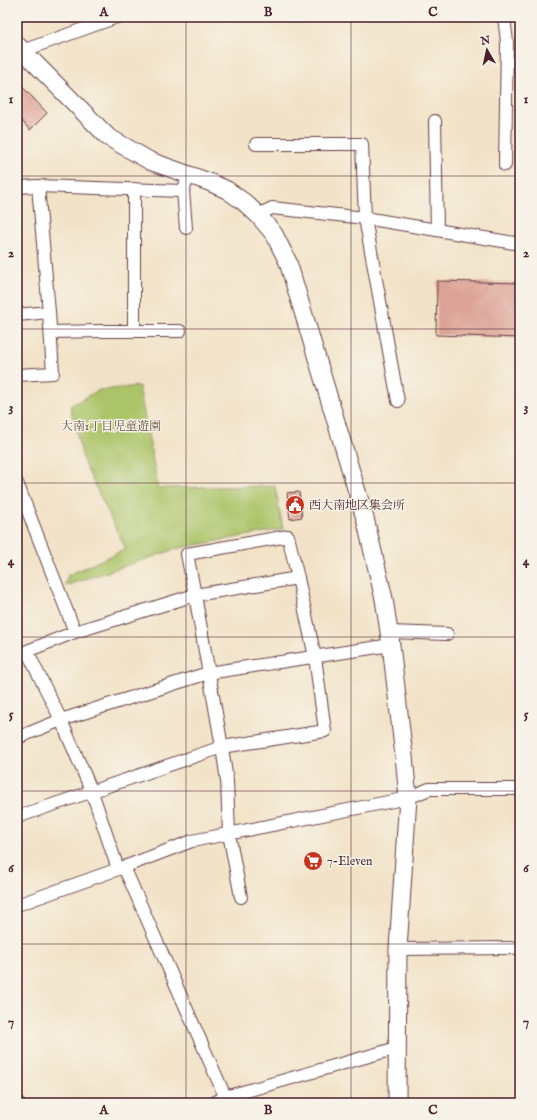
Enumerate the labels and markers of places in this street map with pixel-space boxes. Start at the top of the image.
public building icon: 西大南地区集会所 [284,494,306,516]
place label: 西大南地区集会所 [309,498,405,513]
supermarket icon: 7-Eleven [302,850,324,872]
place label: 7-Eleven [327,854,373,869]

